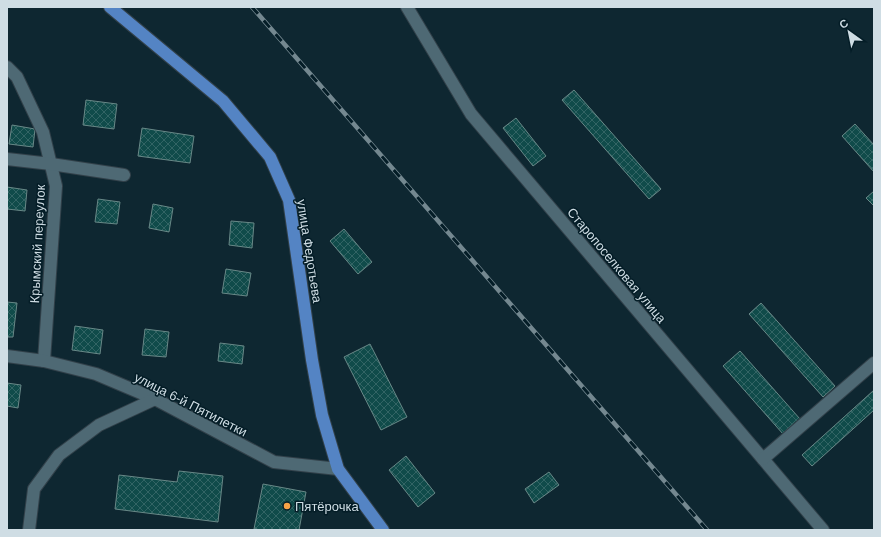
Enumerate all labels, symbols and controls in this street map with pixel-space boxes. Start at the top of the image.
north arrow [829,12,869,52]
text: С [837,16,850,31]
street label: Крымский переулок [27,184,48,304]
street label: улица Федотьева [294,198,325,305]
street label: Старопоселковая улица [564,205,670,326]
street label: улица 6-й Пятилетки [132,369,250,439]
place label: Пятёрочка [295,499,359,514]
marker: Пятёрочка [282,501,292,511]

